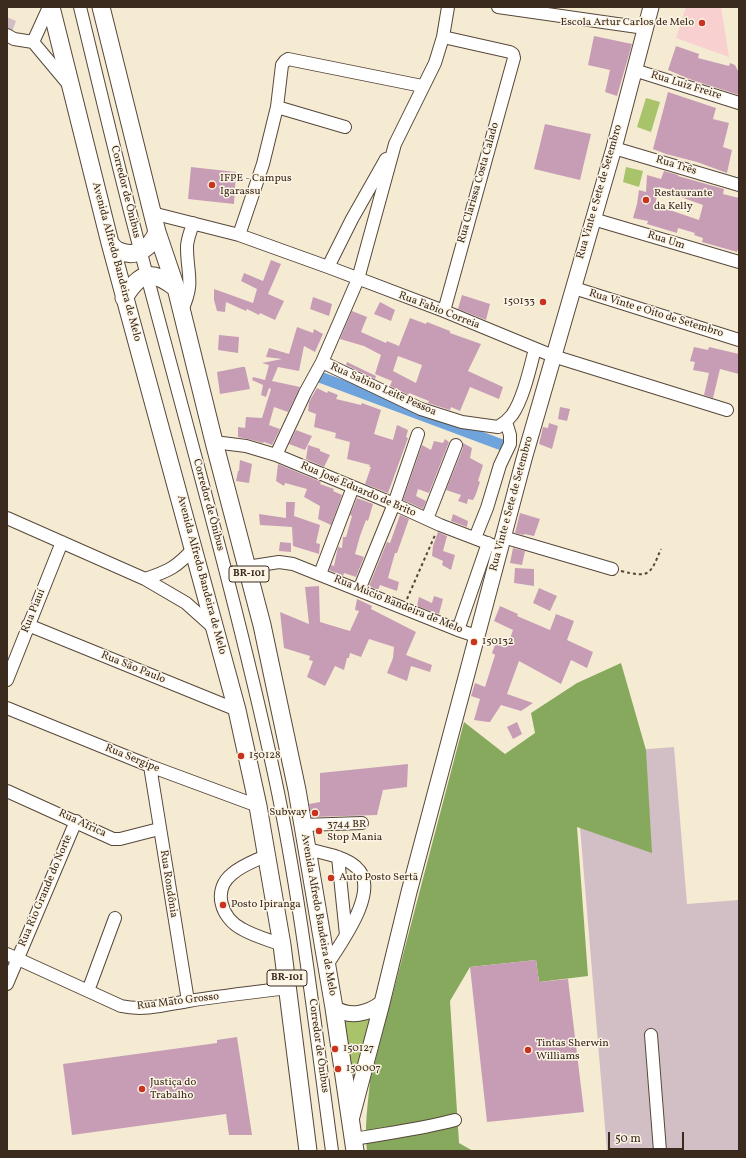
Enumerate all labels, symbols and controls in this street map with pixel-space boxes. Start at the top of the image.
place label: Escola Artur Carlos de Melo [561,16,694,30]
marker: Escola Artur Carlos de Melo [697,18,707,28]
street label: Rua Luiz Freire [649,69,723,103]
street label: Rua Clarissa Costa Calado [455,121,503,245]
street label: Rua Vinte e Sete de Setembro [574,123,626,261]
street label: Corredor de Ônibus [107,144,143,240]
street label: Rua Três [654,154,698,178]
place label: IFPE - Campus Igarassu [220,172,292,198]
marker: IFPE - Campus Igarassu [207,180,217,190]
street label: Avenida Alfredo Bandeira de Melo [88,181,144,343]
place label: Restaurante da Kelly [654,187,712,213]
marker: Restaurante da Kelly [641,195,651,205]
street label: Rua Um [646,229,686,253]
street label: Rua Vinte e Oito de Setembro [587,287,725,341]
street label: Rua Fabio Correia [396,289,482,333]
place label: 150133 [504,295,535,309]
marker: 150133 [538,297,548,307]
street label: Rua Sabino Leite Pessoa [328,361,438,419]
street label: Rua Vinte e Sete de Setembro [488,435,536,573]
street label: Corredor de Ônibus [189,458,227,552]
street label: Rua José Eduardo de Brito [298,460,418,520]
street label: Avenida Alfredo Bandeira de Melo [173,494,229,656]
road number: BR-101 [229,566,269,582]
street label: Rua Múcio Bandeira de Melo [332,573,464,637]
street label: Rua Piauí [19,587,49,635]
place label: 150132 [482,635,514,649]
marker: 150132 [469,637,479,647]
street label: Rua São Paulo [99,649,167,687]
street label: Rua Sergipe [103,742,161,776]
place label: 150128 [249,749,281,763]
marker: 150128 [236,751,246,761]
place label: Subway [269,806,307,820]
street label: Rua Africa [56,807,108,841]
marker: Subway [310,808,320,818]
place label: 3744 BR Stop Mania [327,818,382,844]
marker: 3744 BR Stop Mania [314,826,324,836]
street label: Rua Rio Grande do Norte [16,833,76,949]
street label: Avenida Alfredo Bandeira de Melo [297,833,339,997]
street label: Rua Rondônia [156,849,180,919]
place label: Auto Posto Sertã [339,871,418,885]
marker: Auto Posto Sertã [326,873,336,883]
place label: Posto Ipiranga [231,898,301,912]
marker: Posto Ipiranga [218,900,228,910]
road number: BR-101 [267,970,307,986]
street label: Rua Mato Grosso [136,990,220,1014]
street label: Corredor de Ônibus [305,998,331,1094]
place label: Tintas Sherwin Williams [536,1037,609,1063]
place label: 150127 [343,1042,374,1056]
marker: 150127 [330,1044,340,1054]
marker: Tintas Sherwin Williams [523,1045,533,1055]
place label: 150007 [346,1062,381,1076]
marker: 150007 [333,1064,343,1074]
place label: Justiça do Trabalho [150,1076,196,1102]
marker: Justiça do Trabalho [137,1084,147,1094]
scale bar [610,1124,686,1150]
text: 50 m [615,1131,641,1147]

